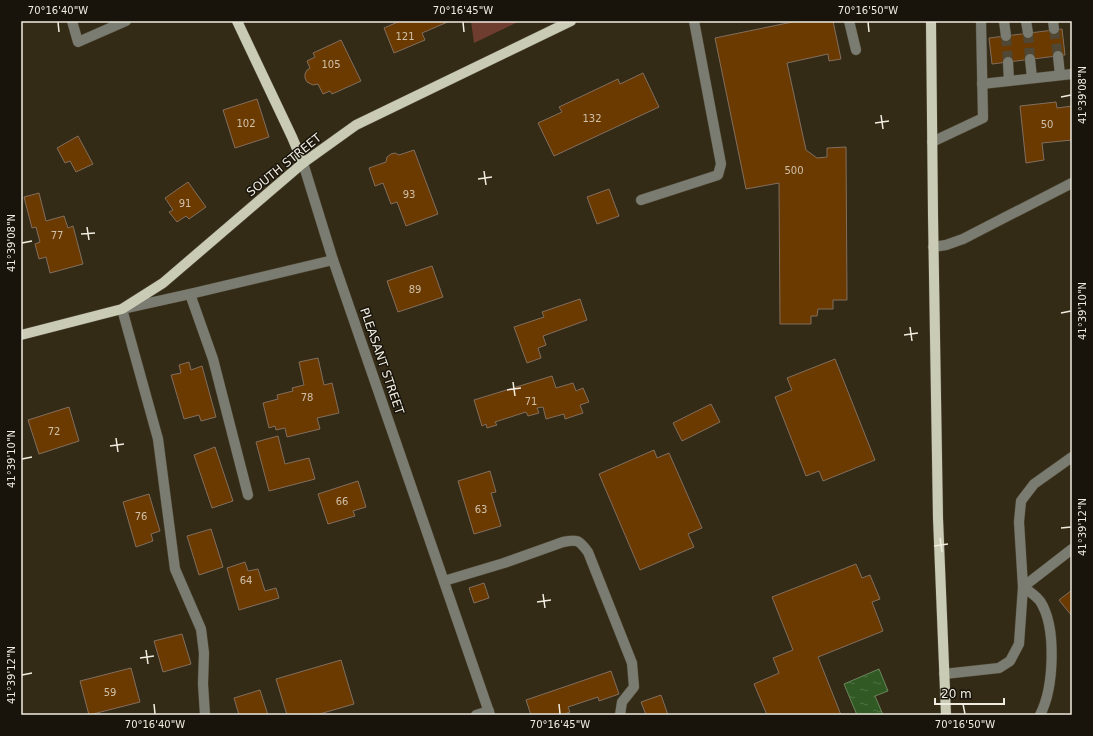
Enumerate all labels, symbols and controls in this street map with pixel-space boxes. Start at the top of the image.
text: 70°16'40"W [28,5,88,16]
text: 70°16'45"W [433,5,493,16]
text: 70°16'50"W [838,5,898,16]
house number: 121 [395,31,415,42]
house number: 105 [321,59,341,70]
text: 41°39'08"N [1077,66,1088,124]
house number: 132 [582,113,602,124]
house number: 102 [236,118,256,129]
house number: 50 [1041,119,1053,130]
street label: SOUTH STREET [244,130,325,199]
house number: 500 [784,165,804,176]
house number: 93 [403,189,415,200]
house number: 91 [179,198,191,209]
text: 41°39'08"N [6,214,17,272]
house number: 77 [51,230,63,241]
text: 41°39'10"N [1077,282,1088,340]
house number: 89 [409,284,421,295]
street label: PLEASANT STREET [357,306,407,417]
house number: 78 [301,392,313,403]
house number: 71 [525,396,537,407]
house number: 72 [48,426,60,437]
text: 41°39'10"N [6,430,17,488]
house number: 66 [336,496,348,507]
text: 41°39'12"N [1077,498,1088,556]
house number: 63 [475,504,487,515]
house number: 76 [135,511,147,522]
house number: 64 [240,575,252,586]
text: 41°39'12"N [6,646,17,704]
scale bar [935,680,1004,706]
house number: 59 [104,687,116,698]
text: 20 m [941,687,972,701]
text: 70°16'40"W [125,719,185,730]
text: 70°16'45"W [530,719,590,730]
text: 70°16'50"W [935,719,995,730]

